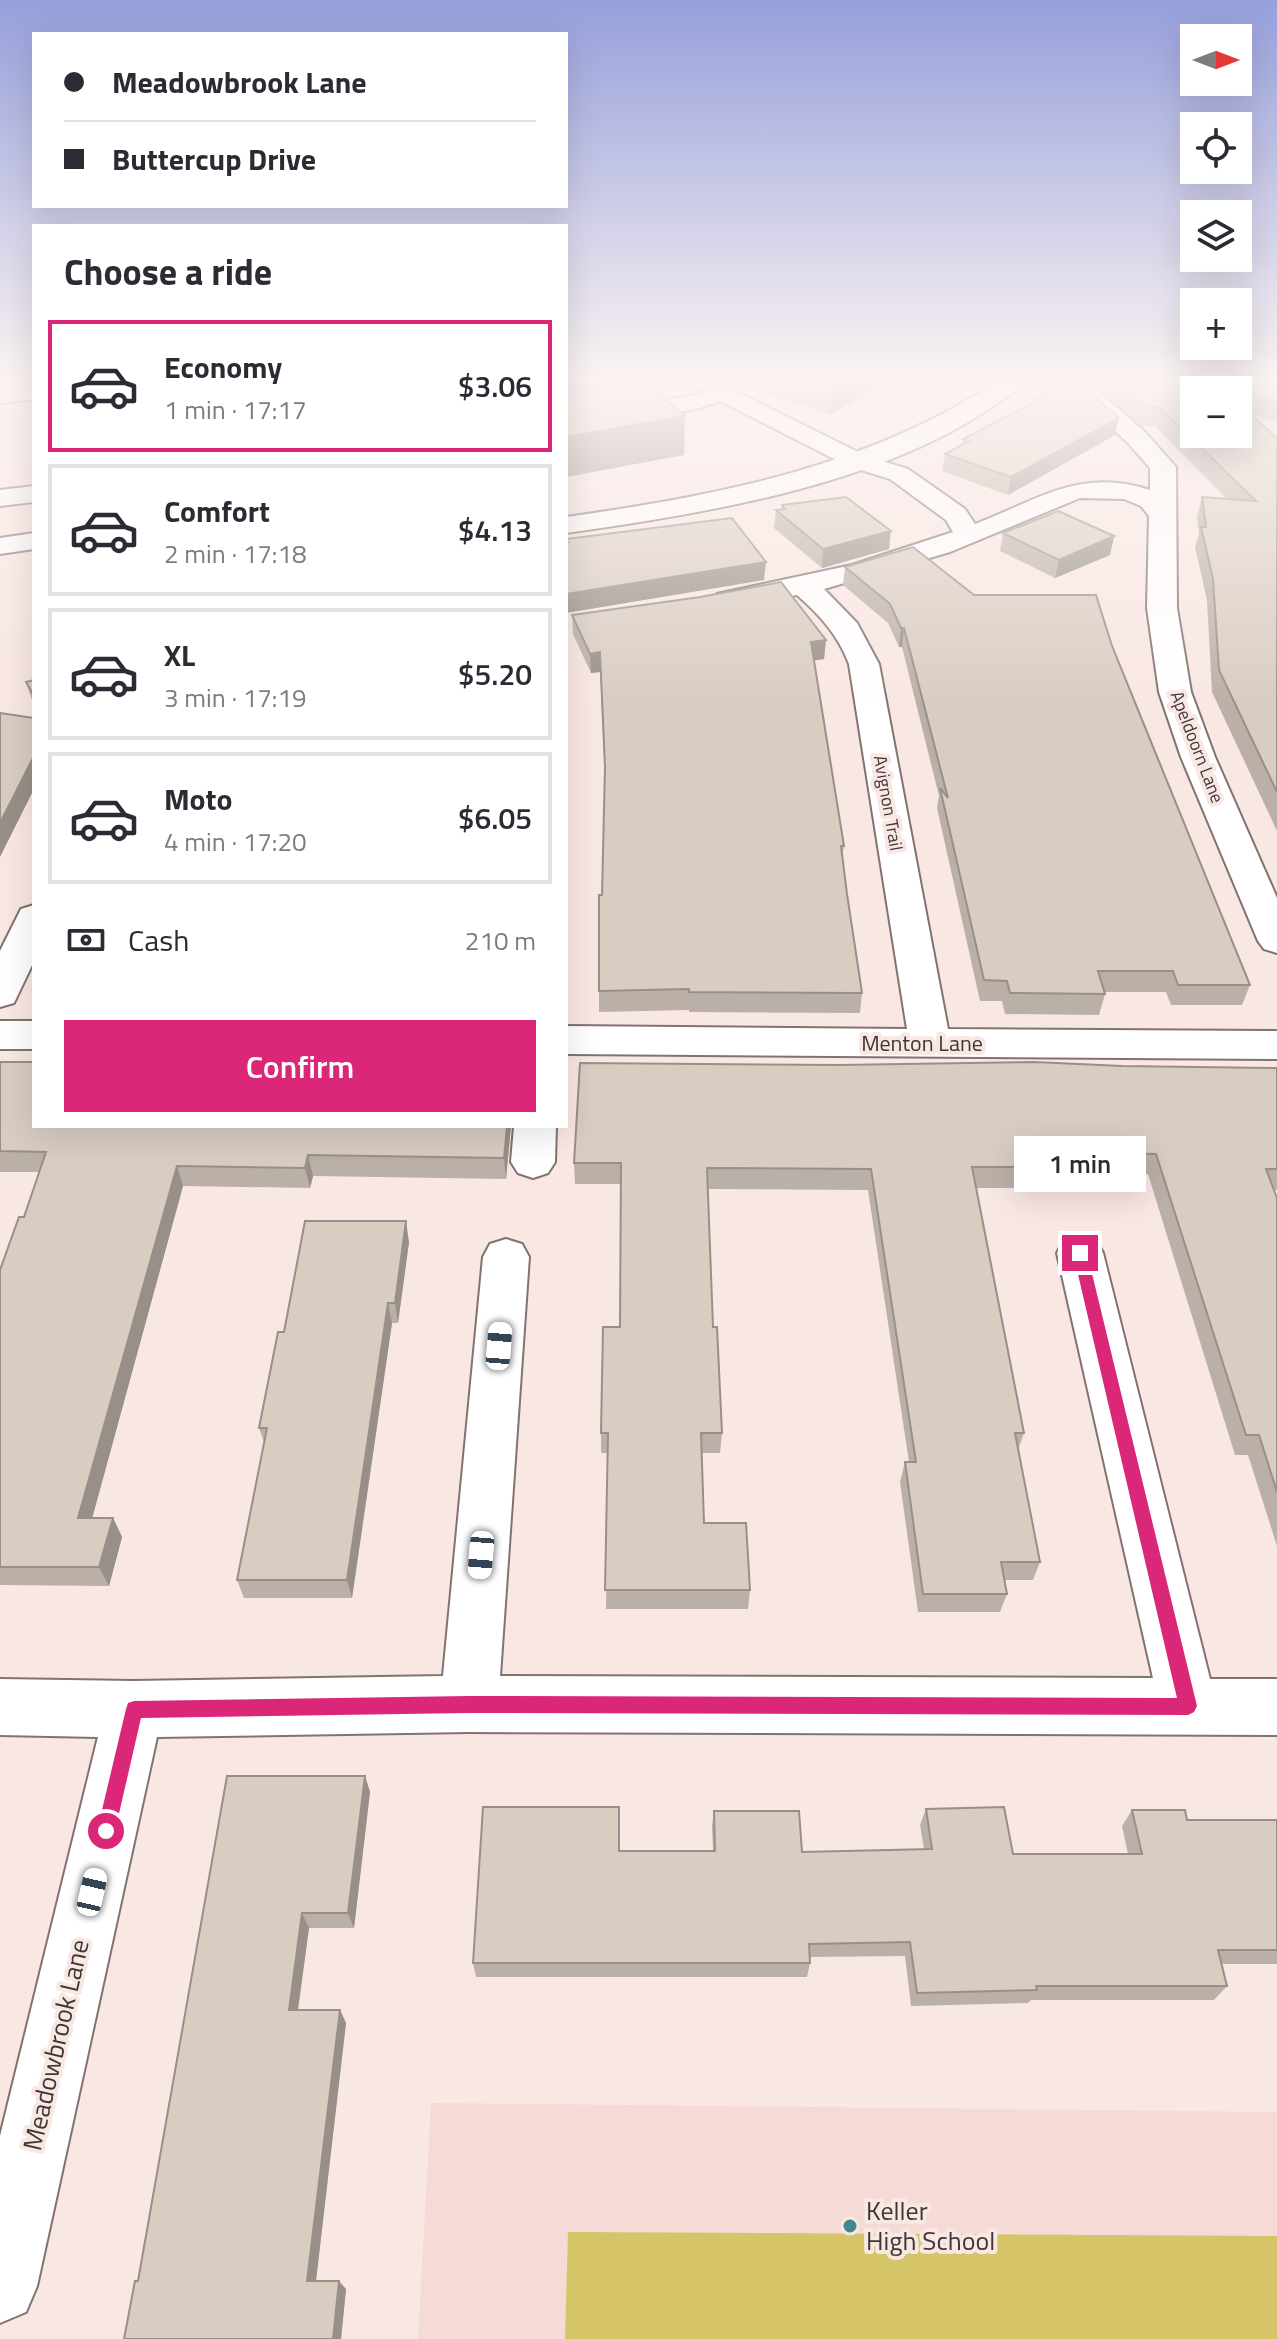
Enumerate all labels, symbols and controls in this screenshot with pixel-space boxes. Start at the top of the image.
north arrow [1180,24,1252,96]
map controls [1180,24,1252,448]
text: Meadowbrook Lane [112,59,367,105]
button: locate [1180,112,1252,184]
text: Buttercup Drive [112,136,316,182]
button: layers [1180,200,1252,272]
text: Choose a ride [64,244,272,299]
button: + [1180,288,1252,360]
text: Economy [164,344,282,390]
icon: car [68,350,140,422]
text: $3.06 [458,363,532,409]
button: − [1180,376,1252,448]
text: 1 min · 17:17 [164,390,307,429]
text: Comfort [164,488,270,534]
icon: car [68,494,140,566]
text: $4.13 [458,507,532,553]
text: 2 min · 17:18 [164,534,307,573]
text: XL [164,632,195,678]
icon: car [68,638,140,710]
text: $5.20 [458,651,532,697]
text: 3 min · 17:19 [164,678,307,717]
street label: Apeldoorn Lane [1164,687,1231,807]
street label: Avignon Trail [867,753,910,853]
text: Moto [164,776,232,822]
icon: car [68,782,140,854]
text: $6.05 [458,795,532,841]
text: 4 min · 17:20 [164,822,307,861]
text: Cash [128,917,189,963]
icon: cash [64,918,108,962]
text: 210 m [465,921,536,960]
button: Confirm [64,1020,536,1112]
street label: Menton Lane [861,1026,983,1060]
callout: 1 min [1014,1137,1146,1193]
text: 1 min [1049,1144,1111,1183]
route end [1062,1235,1098,1271]
car [485,1321,513,1371]
car [467,1530,495,1580]
route start [88,1813,124,1849]
car [75,1866,109,1918]
street label: Meadowbrook Lane [12,1935,99,2154]
place label: Keller High School [866,2191,995,2260]
marker: Keller High School [841,2217,859,2235]

